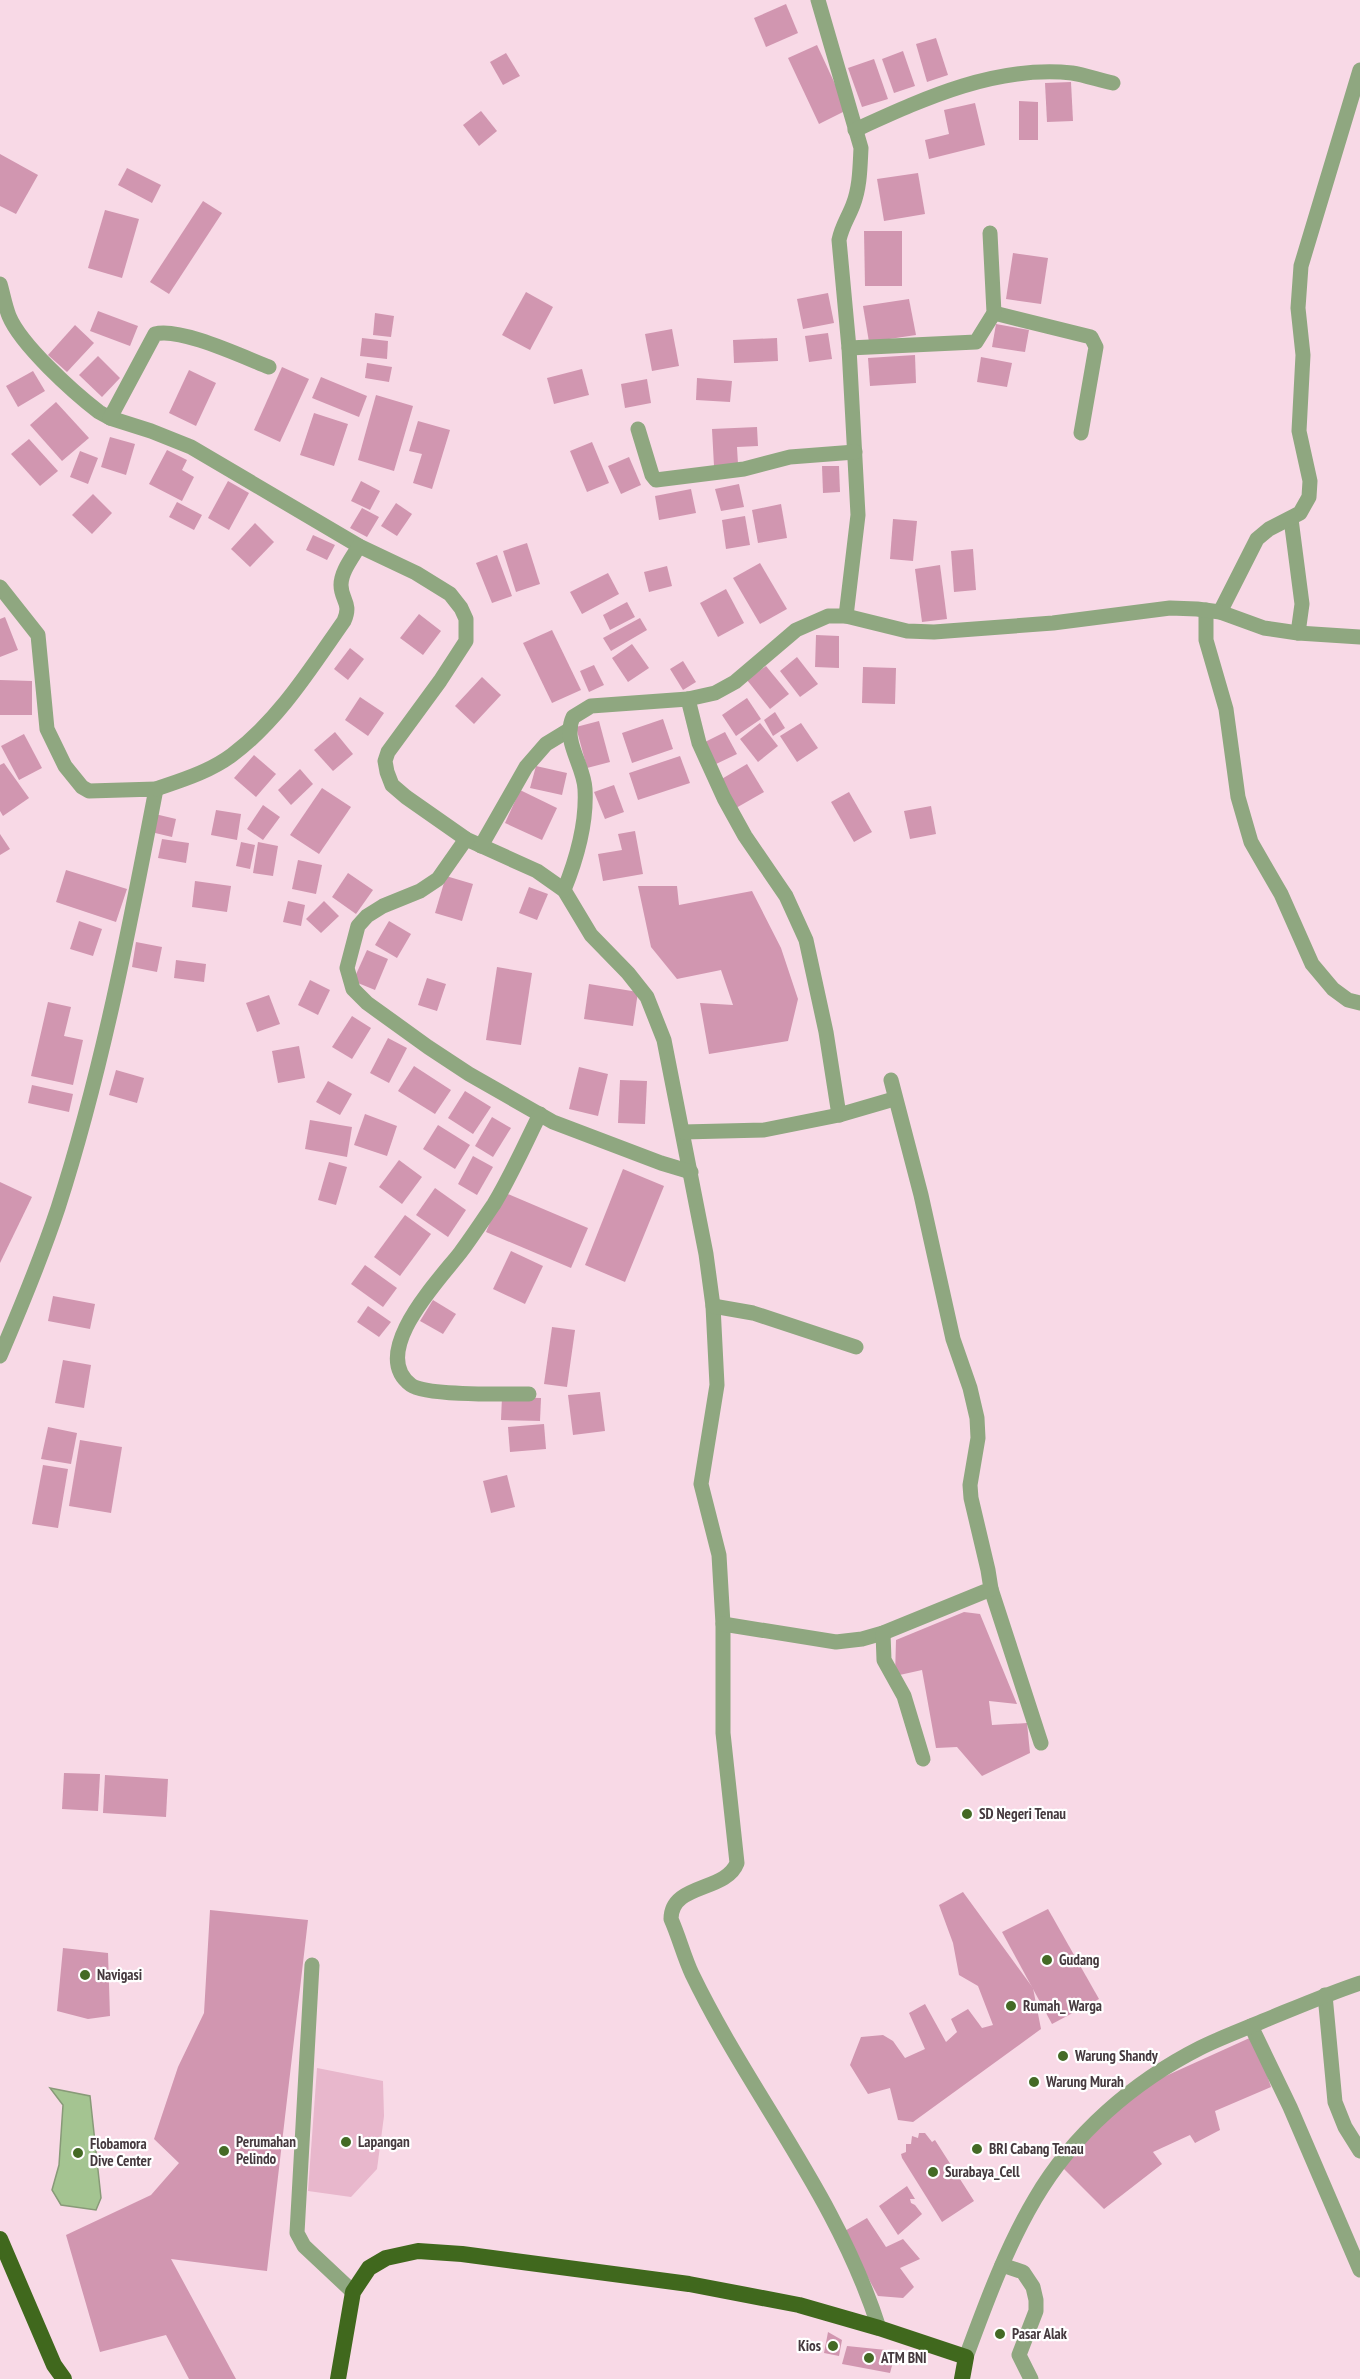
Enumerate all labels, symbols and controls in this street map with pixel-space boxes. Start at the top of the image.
place label: SD Negeri Tenau [979,1804,1066,1823]
marker: SD Negeri Tenau [960,1807,974,1821]
place label: Gudang [1059,1950,1100,1969]
marker: Gudang [1040,1953,1054,1967]
place label: Navigasi [97,1965,142,1984]
marker: Navigasi [78,1968,92,1982]
place label: Rumah_ Warga [1023,1996,1102,2015]
marker: Rumah_ Warga [1004,1999,1018,2013]
place label: Warung Shandy [1074,2046,1159,2065]
marker: Warung Shandy [1056,2049,1070,2063]
place label: Warung Murah [1045,2072,1124,2091]
marker: Warung Murah [1027,2075,1041,2089]
place label: Perumahan Pelindo [236,2132,296,2168]
place label: Lapangan [358,2132,410,2151]
place label: Flobamora Dive Center [90,2134,152,2170]
marker: Lapangan [339,2135,353,2149]
place label: BRI Cabang Tenau [989,2139,1084,2158]
marker: BRI Cabang Tenau [970,2142,984,2156]
marker: Perumahan Pelindo [217,2144,231,2158]
marker: Flobamora Dive Center [71,2146,85,2160]
place label: Surabaya_Cell [945,2162,1020,2181]
marker: Surabaya_Cell [926,2165,940,2179]
place label: Pasar Alak [1012,2324,1068,2343]
marker: Pasar Alak [993,2327,1007,2341]
place label: Kios [798,2336,821,2355]
marker: Kios [826,2339,840,2353]
place label: ATM BNI [880,2348,927,2367]
marker: ATM BNI [862,2351,876,2365]

